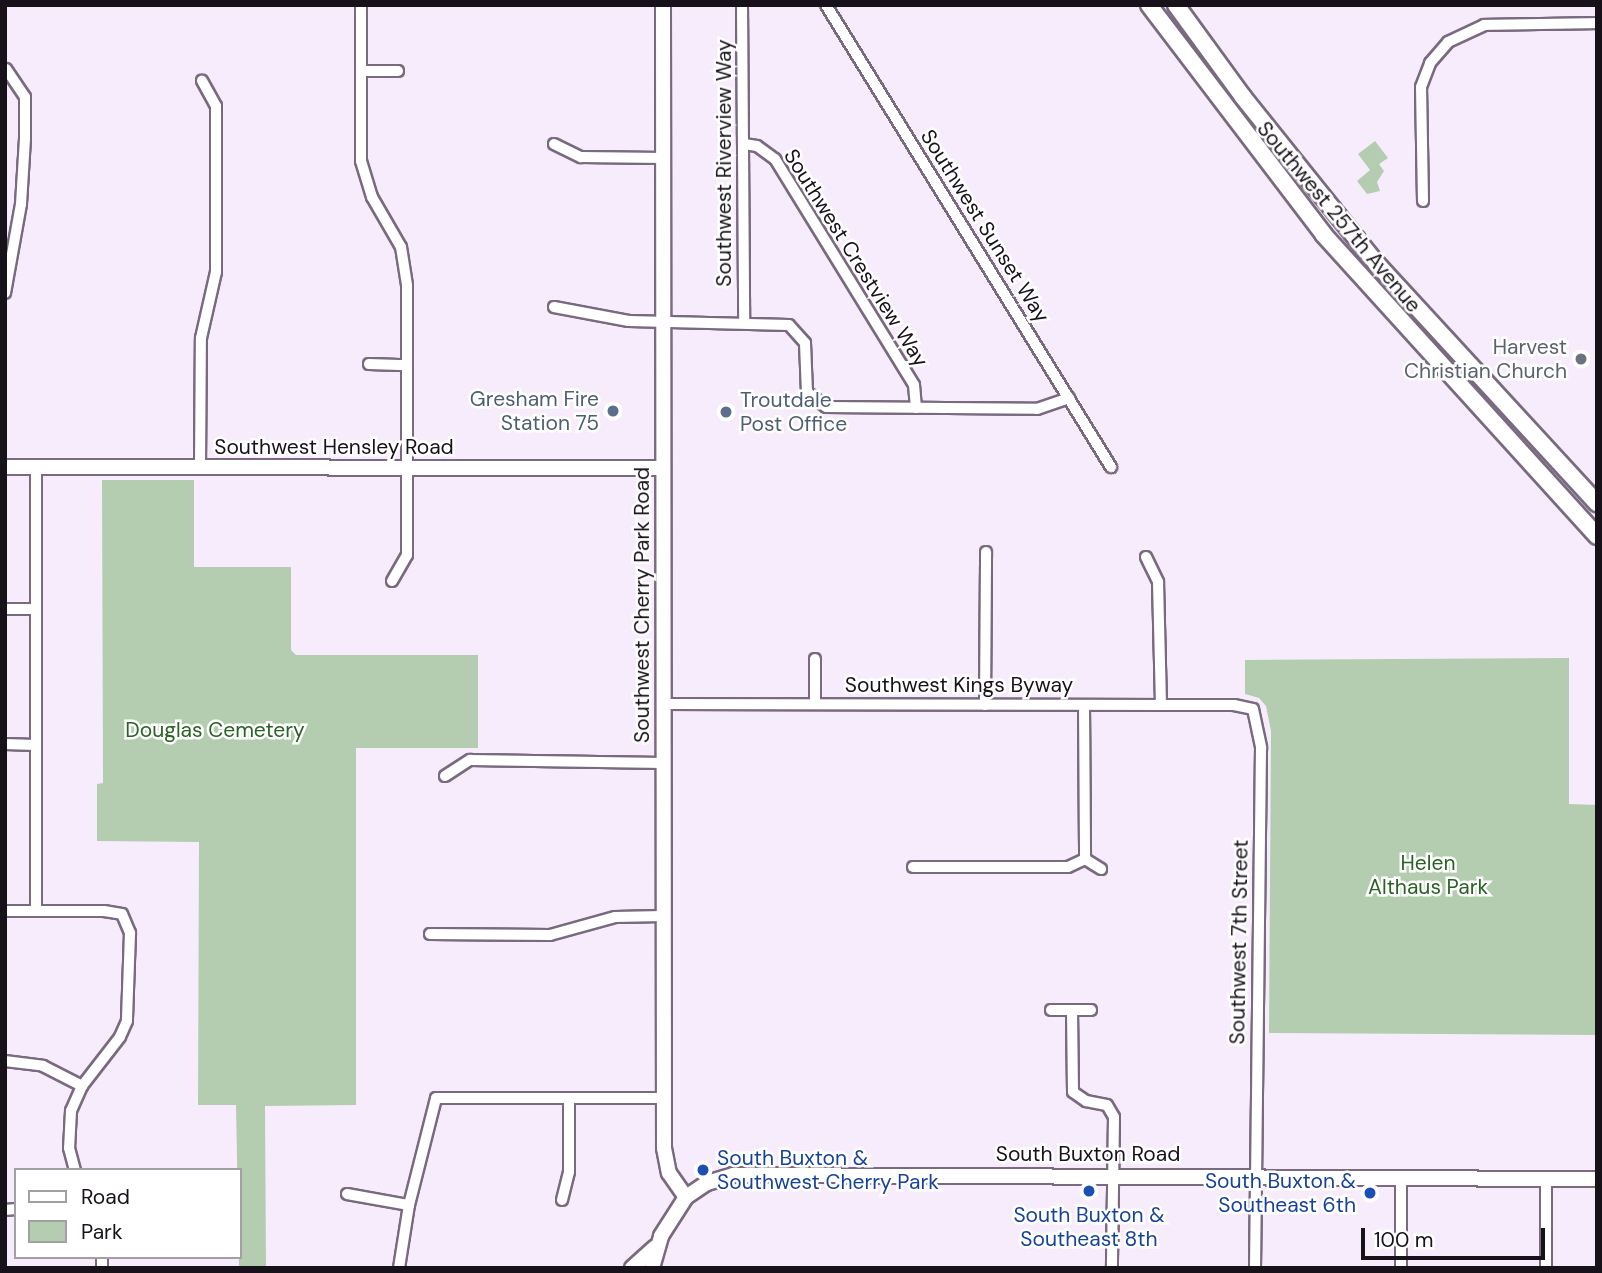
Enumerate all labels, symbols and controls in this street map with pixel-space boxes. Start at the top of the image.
street label: Southwest Riverview Way [711,39,737,287]
street label: Southwest 257th Avenue [1252,116,1426,318]
street label: Southwest Sunset Way [915,125,1055,327]
street label: Southwest Crestview Way [778,144,934,372]
place label: Harvest Christian Church [1404,334,1567,384]
marker: Harvest Christian Church [1573,351,1589,367]
place label: Gresham Fire Station 75 [470,386,599,436]
place label: Troutdale Post Office [740,387,847,437]
marker: Gresham Fire Station 75 [605,403,621,419]
marker: Troutdale Post Office [718,404,734,420]
street label: Southwest Hensley Road [214,434,454,460]
street label: Southwest Cherry Park Road [629,467,655,743]
street label: Southwest Kings Byway [845,672,1073,698]
park label: Douglas Cemetery [125,717,305,743]
street label: Southwest 7th Street [1225,839,1253,1045]
park label: Helen Althaus Park [1368,850,1488,900]
street label: South Buxton Road [996,1141,1180,1167]
place label: South Buxton & Southwest Cherry Park [717,1145,939,1195]
marker: South Buxton & Southwest Cherry Park [695,1162,711,1178]
legend [14,1168,242,1259]
place label: South Buxton & Southeast 6th [1205,1168,1356,1218]
text: Road [81,1183,130,1211]
marker: South Buxton & Southeast 8th [1081,1183,1097,1199]
marker: South Buxton & Southeast 6th [1362,1185,1378,1201]
place label: South Buxton & Southeast 8th [1013,1202,1165,1252]
scale bar [1364,1214,1548,1258]
text: Park [81,1218,122,1246]
text: 100 m [1374,1226,1434,1254]

